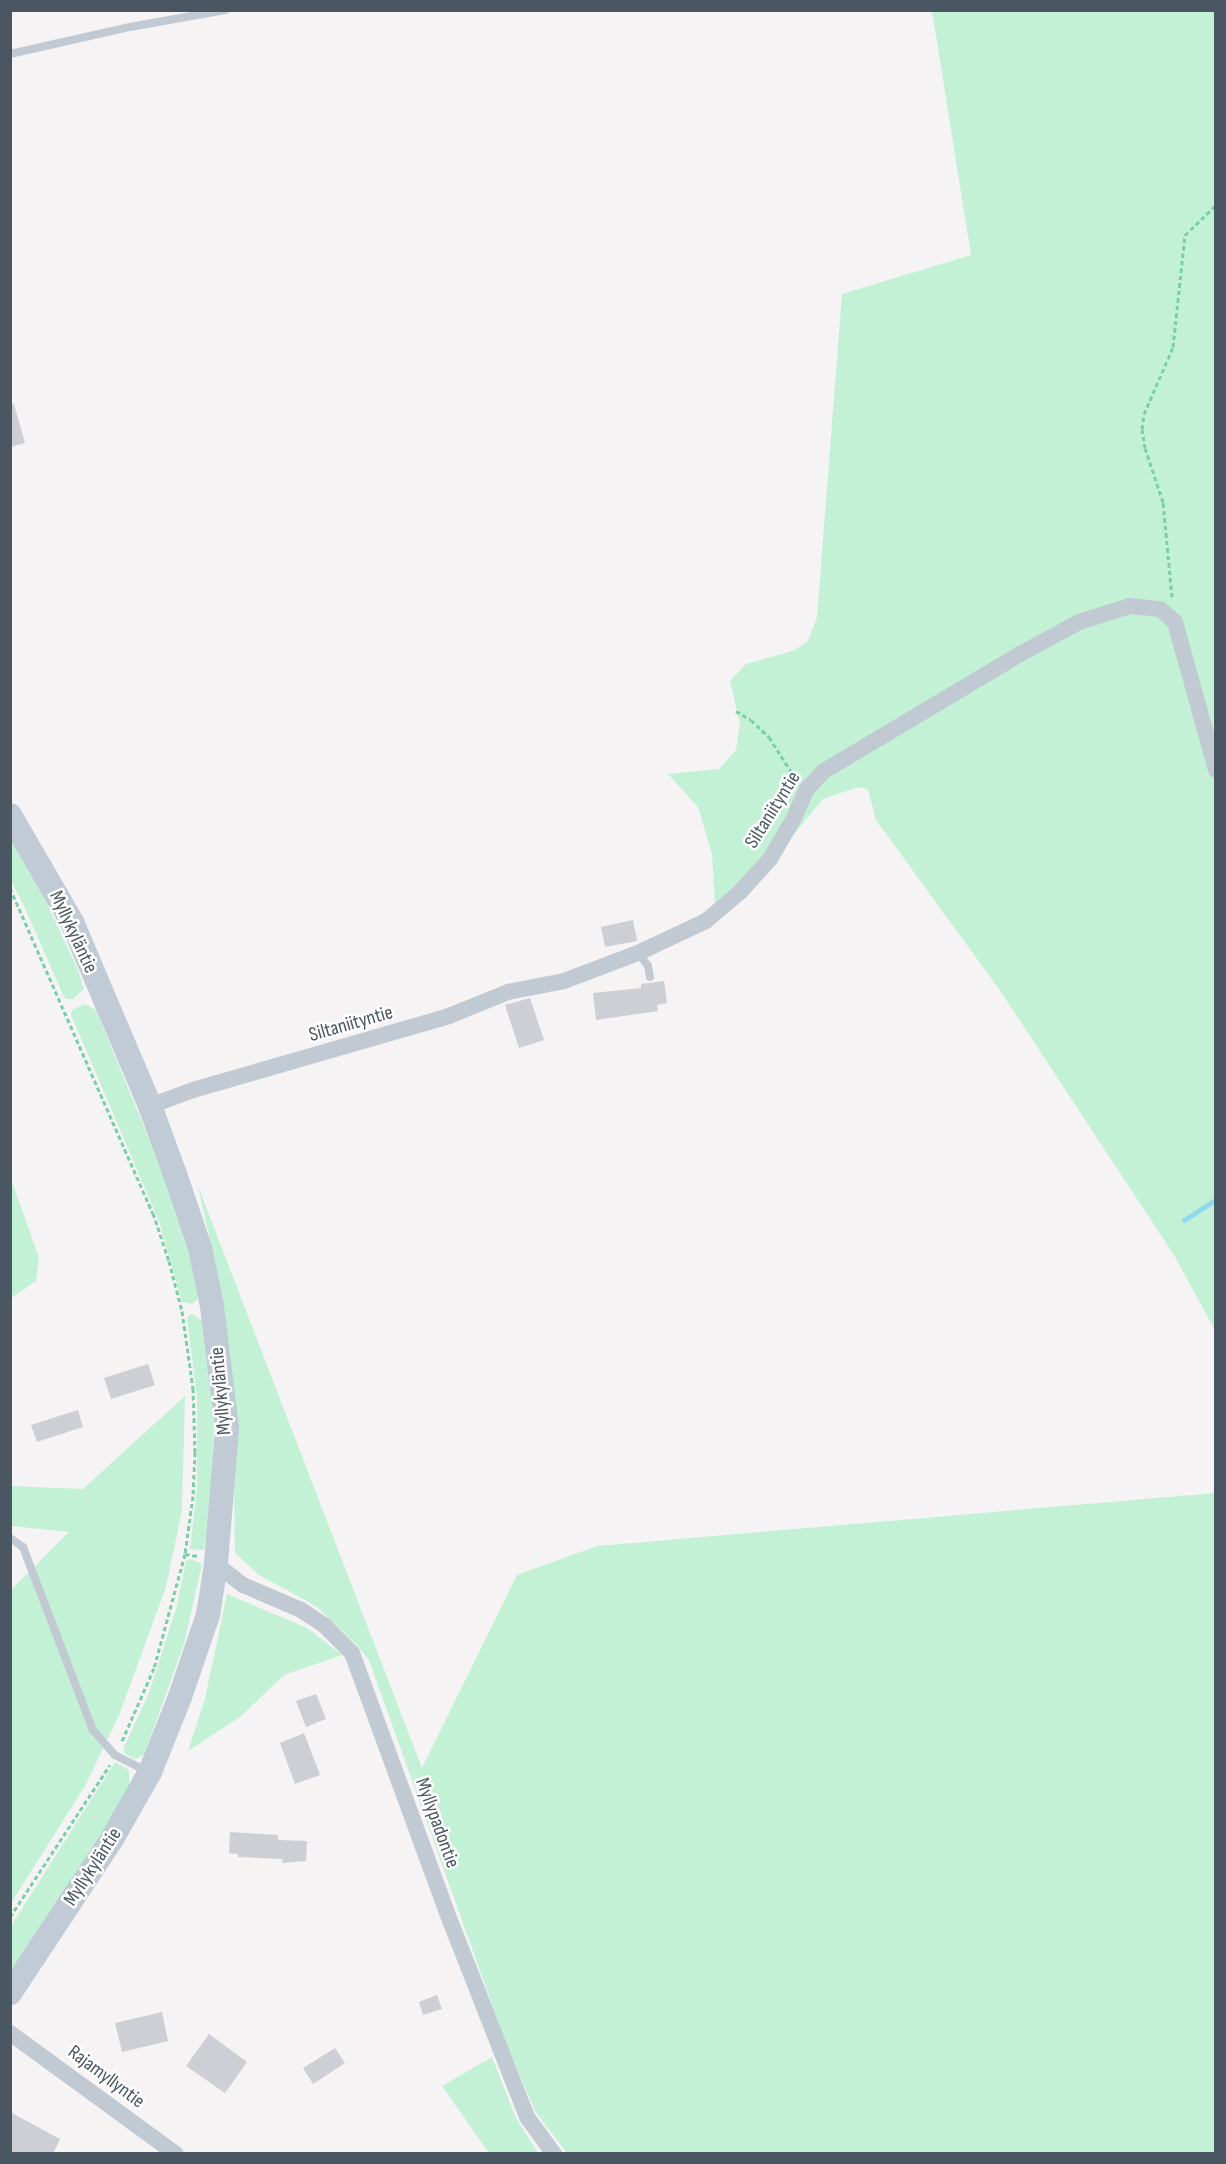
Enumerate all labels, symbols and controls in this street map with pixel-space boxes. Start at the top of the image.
street label: Siltaniityntie [740,767,806,853]
street label: Myllykyläntie [44,887,102,977]
street label: Siltaniityntie [306,1001,396,1047]
street label: Myllykyläntie [205,1346,237,1436]
street label: Myllypadontie [410,1775,464,1871]
street label: Myllykyläntie [59,1824,127,1910]
street label: Rajamyllyntie [63,2040,149,2114]

